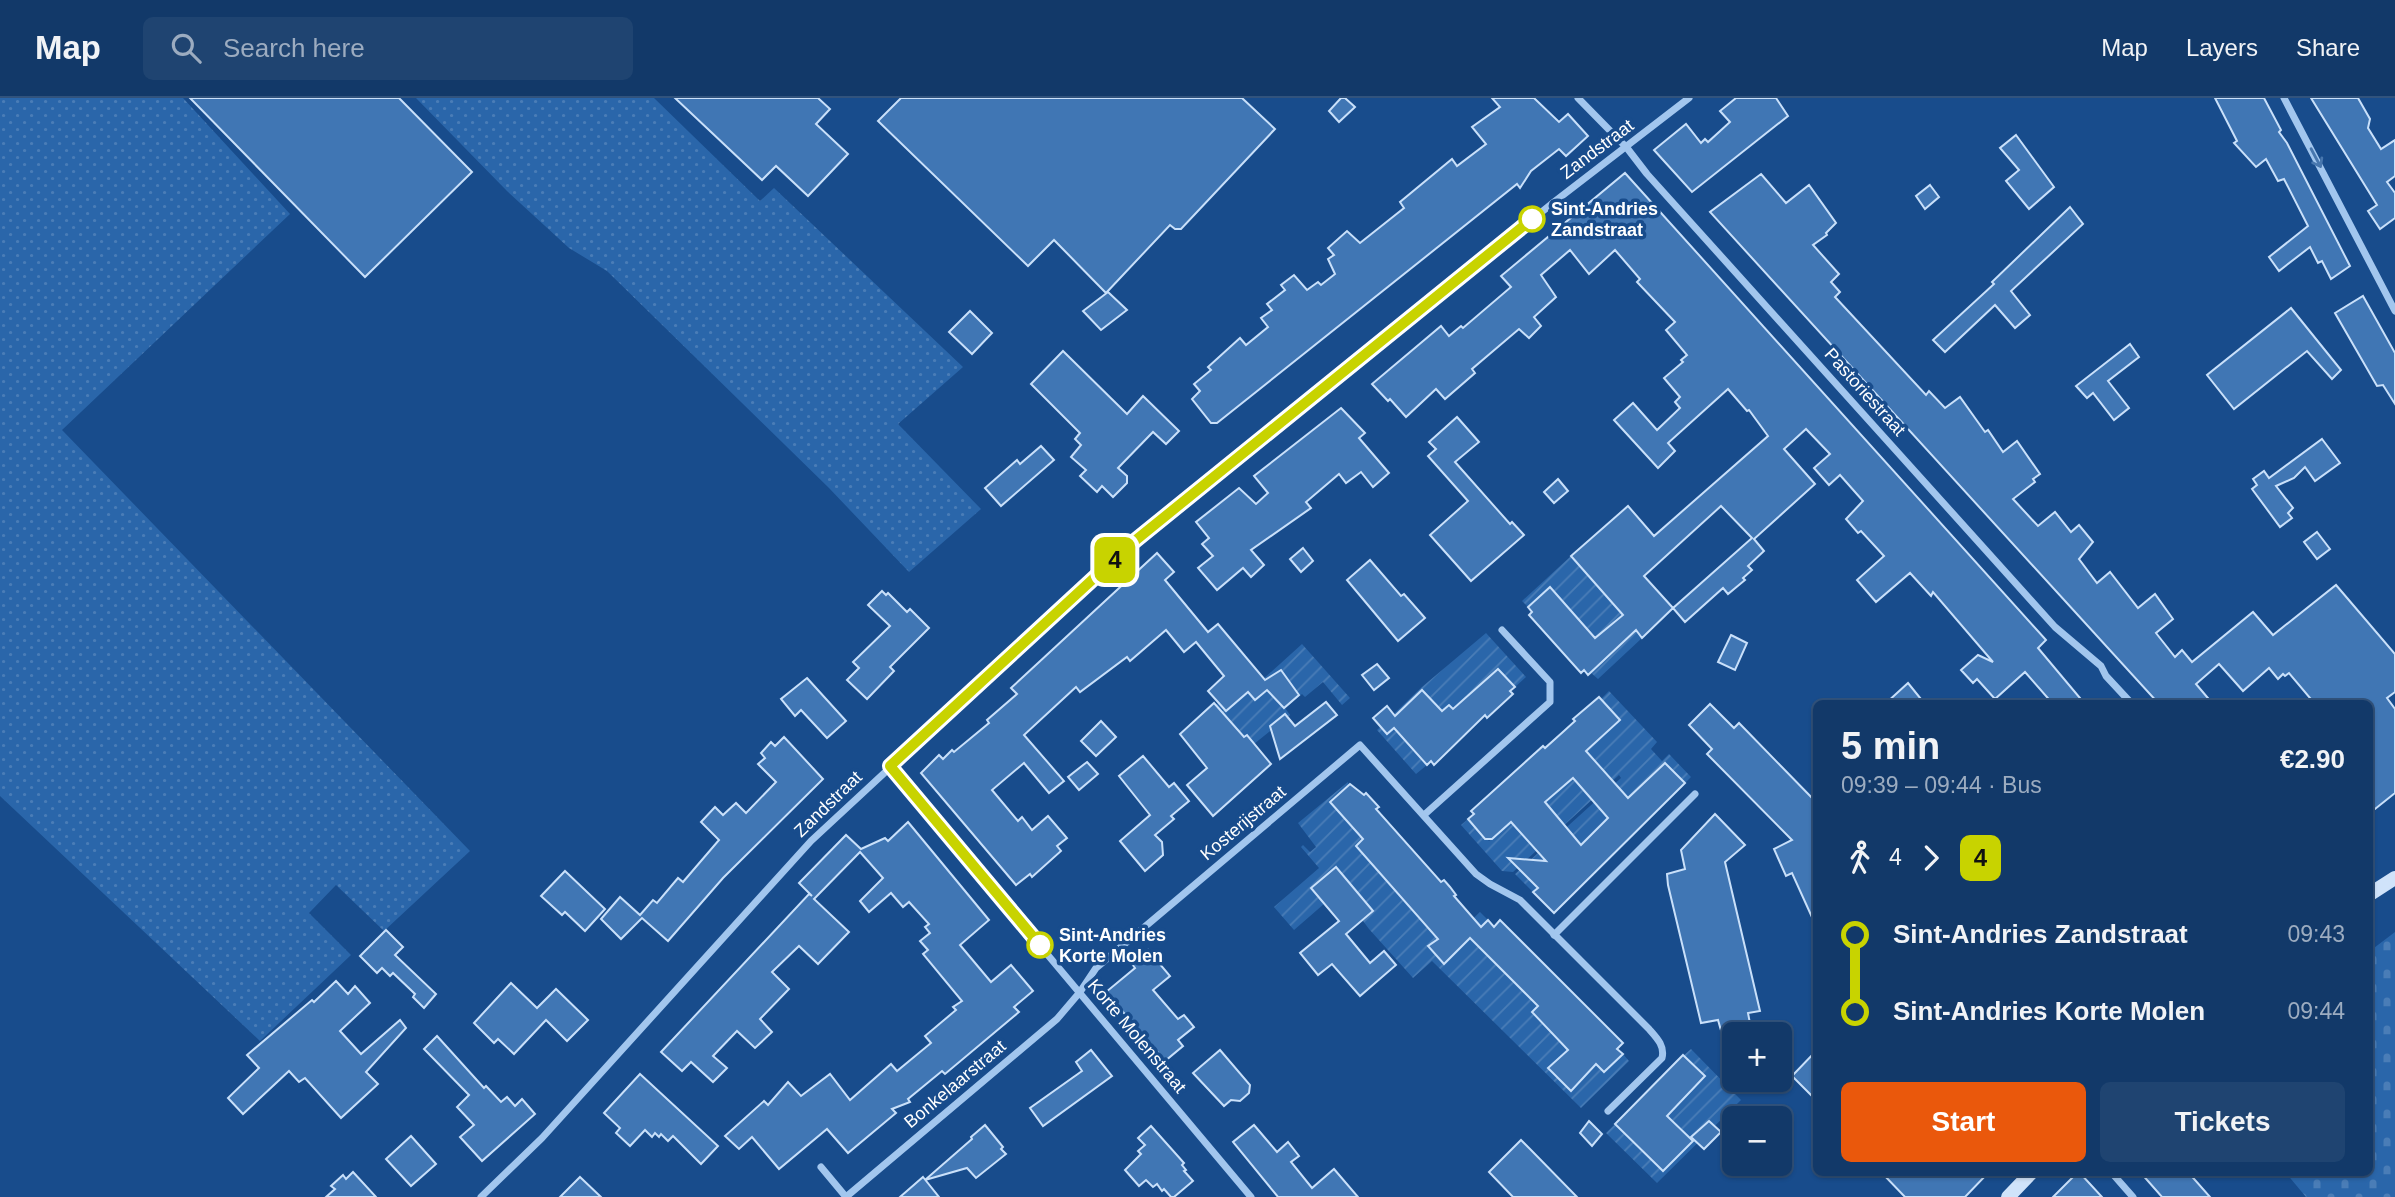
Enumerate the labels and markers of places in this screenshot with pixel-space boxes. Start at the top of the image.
place label: Sint-Andries Zandstraat [1551,199,1658,240]
marker: Sint-Andries Zandstraat [1519,206,1545,232]
place label: Sint-Andries Korte Molen [1059,925,1166,966]
marker: Sint-Andries Korte Molen [1027,932,1053,958]

